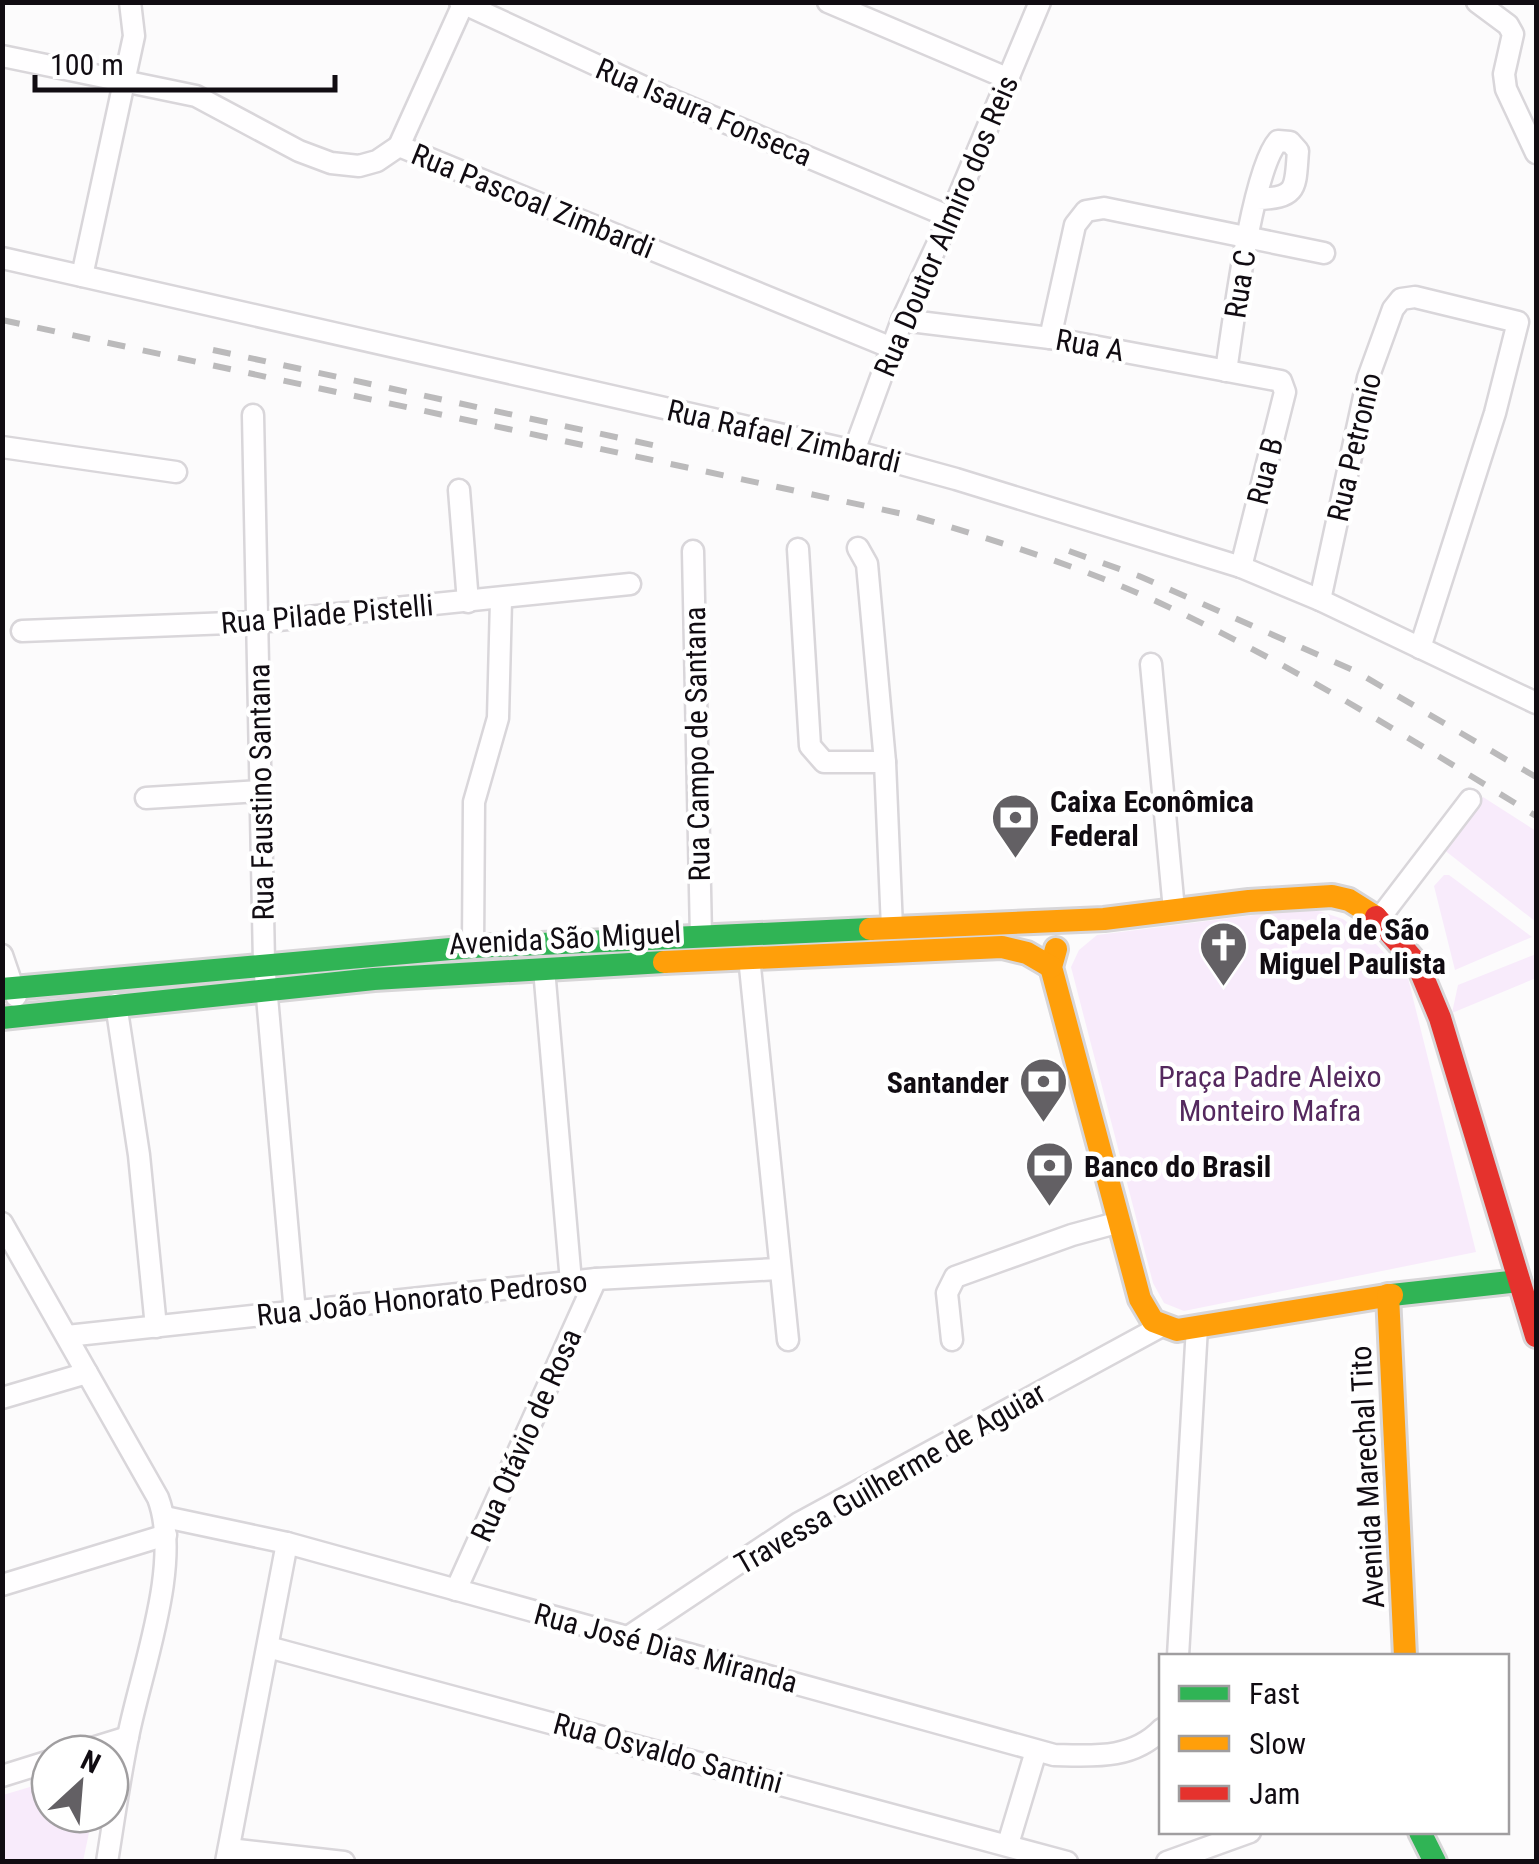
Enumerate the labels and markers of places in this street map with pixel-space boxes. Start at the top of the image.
place label: Caixa Econômica Federal [1050,784,1254,853]
bank icon: Caixa Econômica Federal [989,792,1041,860]
place label: Capela de São Miguel Paulista [1259,912,1446,981]
church icon: Capela de São Miguel Paulista [1198,920,1250,988]
bank icon: Santander [1018,1056,1070,1124]
place label: Santander [887,1065,1009,1100]
bank icon: Banco do Brasil [1023,1140,1075,1208]
place label: Banco do Brasil [1084,1149,1271,1184]

